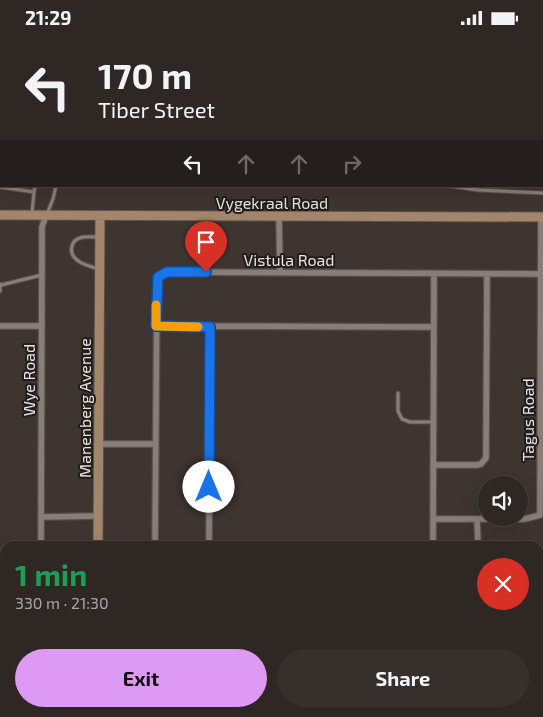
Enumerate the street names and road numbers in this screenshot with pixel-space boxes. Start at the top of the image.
street label: Vygekraal Road [216,193,328,212]
street label: Vistula Road [243,250,335,269]
street label: Manenberg Avenue [75,338,94,478]
street label: Wye Road [19,344,38,416]
street label: Tagus Road [518,378,537,462]

